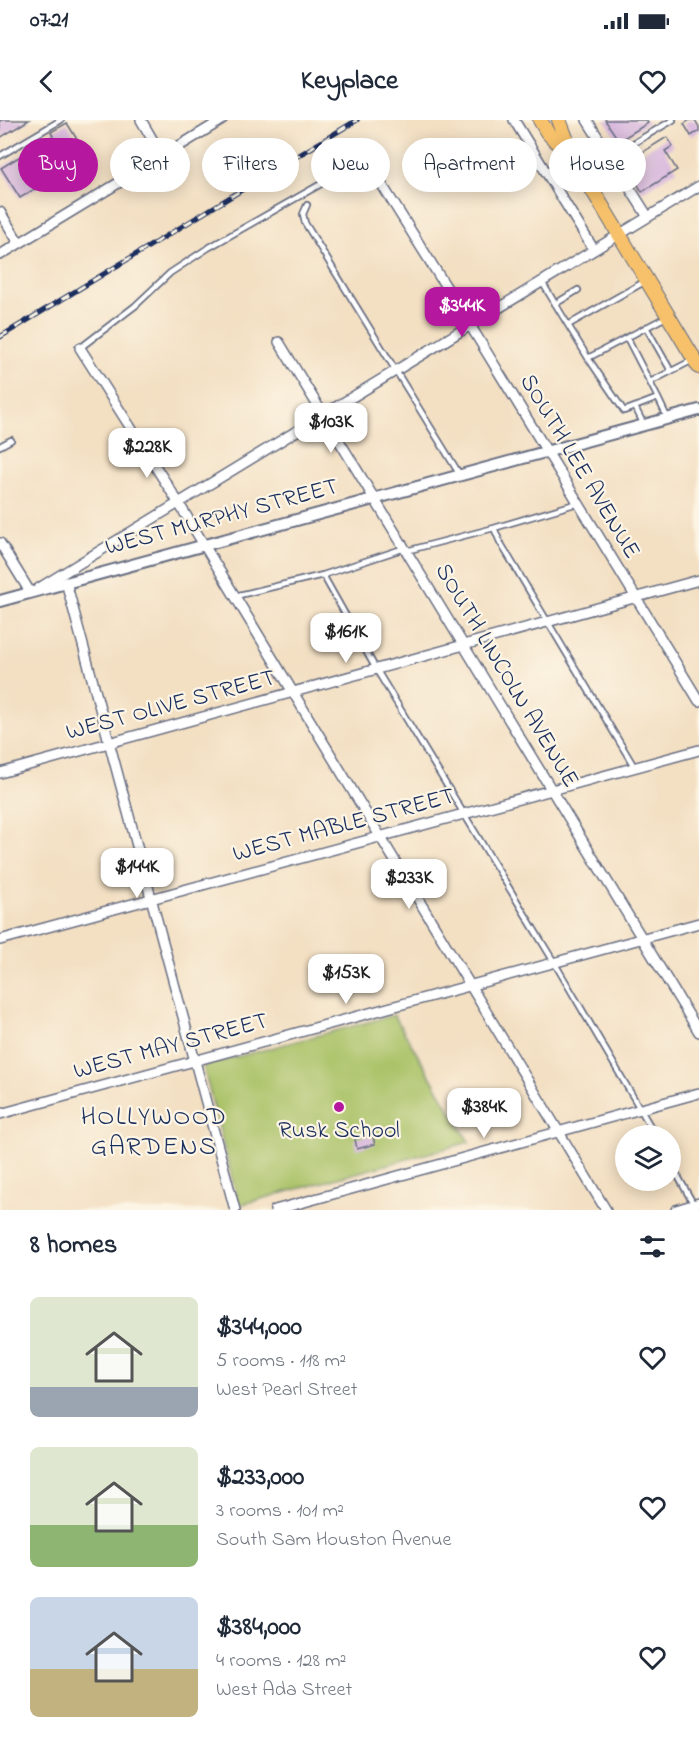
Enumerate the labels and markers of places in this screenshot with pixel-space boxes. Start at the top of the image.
pin: $344K [420,287,504,338]
pin: $103K [289,403,373,454]
pin: $228K [105,428,189,479]
pin: $161K [304,613,388,664]
pin: $144K [95,848,179,899]
pin: $233K [367,859,451,910]
pin: $153K [304,954,388,1005]
pin: $384K [442,1088,526,1139]
marker: Rusk School [332,1100,346,1114]
place label: Rusk School [278,1114,400,1149]

